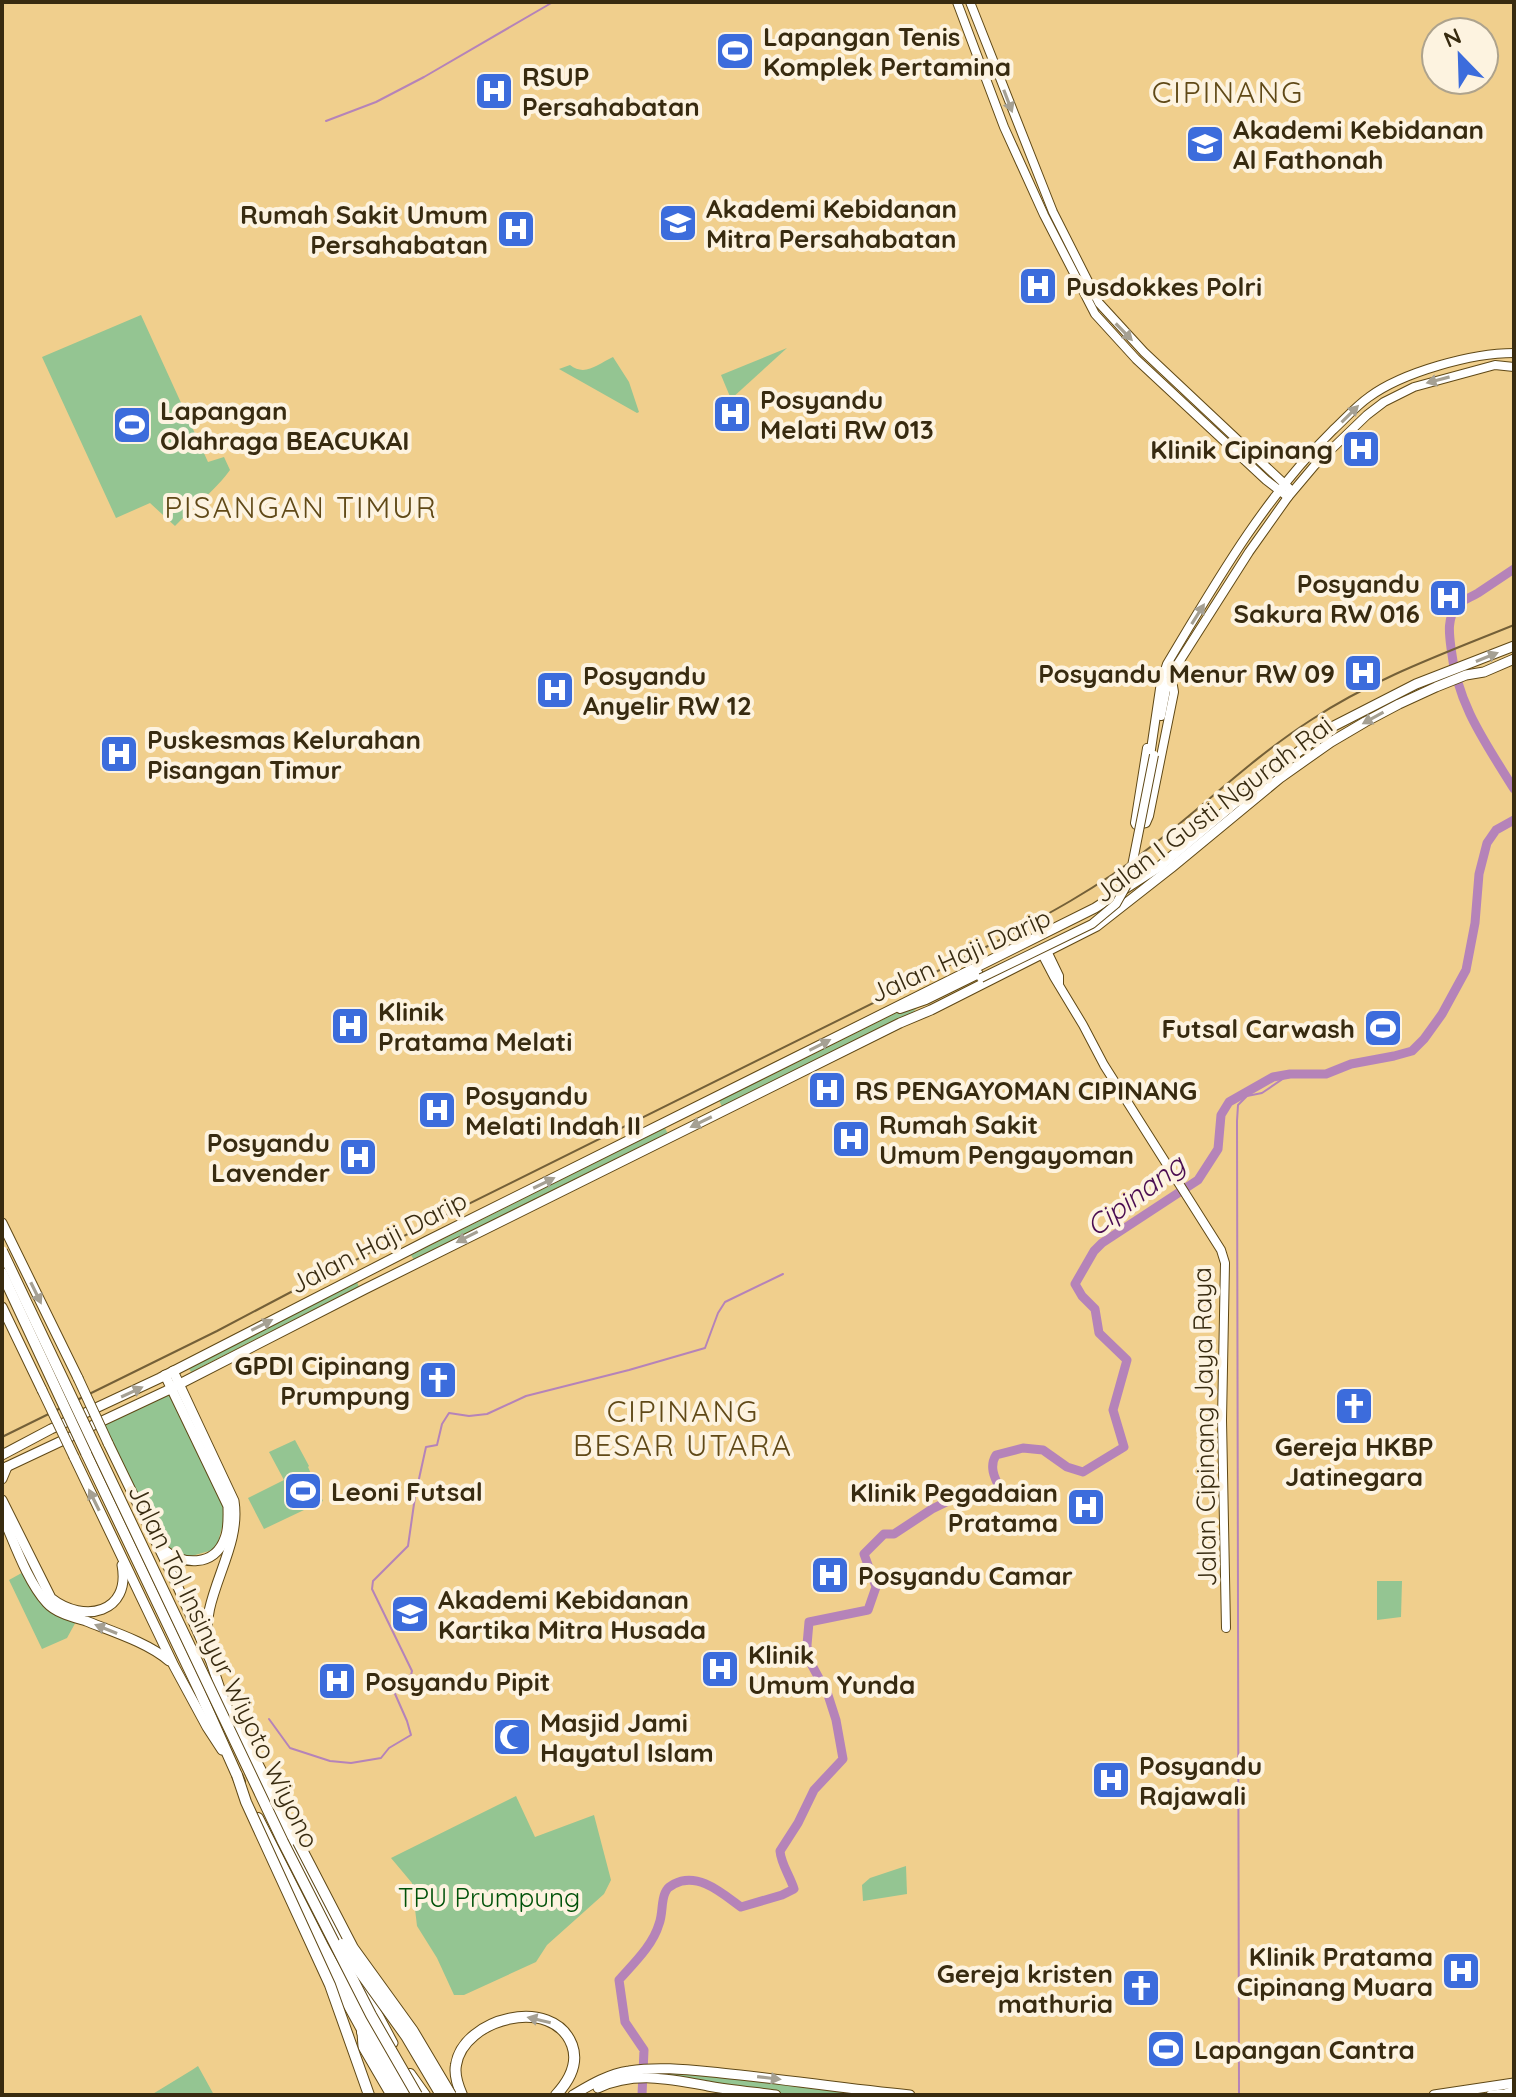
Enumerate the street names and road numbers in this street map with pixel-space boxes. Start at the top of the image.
street label: Jalan I Gusti Ngurah Rai [1087,708,1339,910]
street label: Jalan Haji Darip [864,900,1056,1010]
street label: Jalan Haji Darip [284,1183,472,1301]
street label: Jalan Cipinang Jaya Raya [1185,1267,1223,1587]
street label: Jalan Tol Insinyur Wiyoto Wiyono [121,1479,327,1853]

